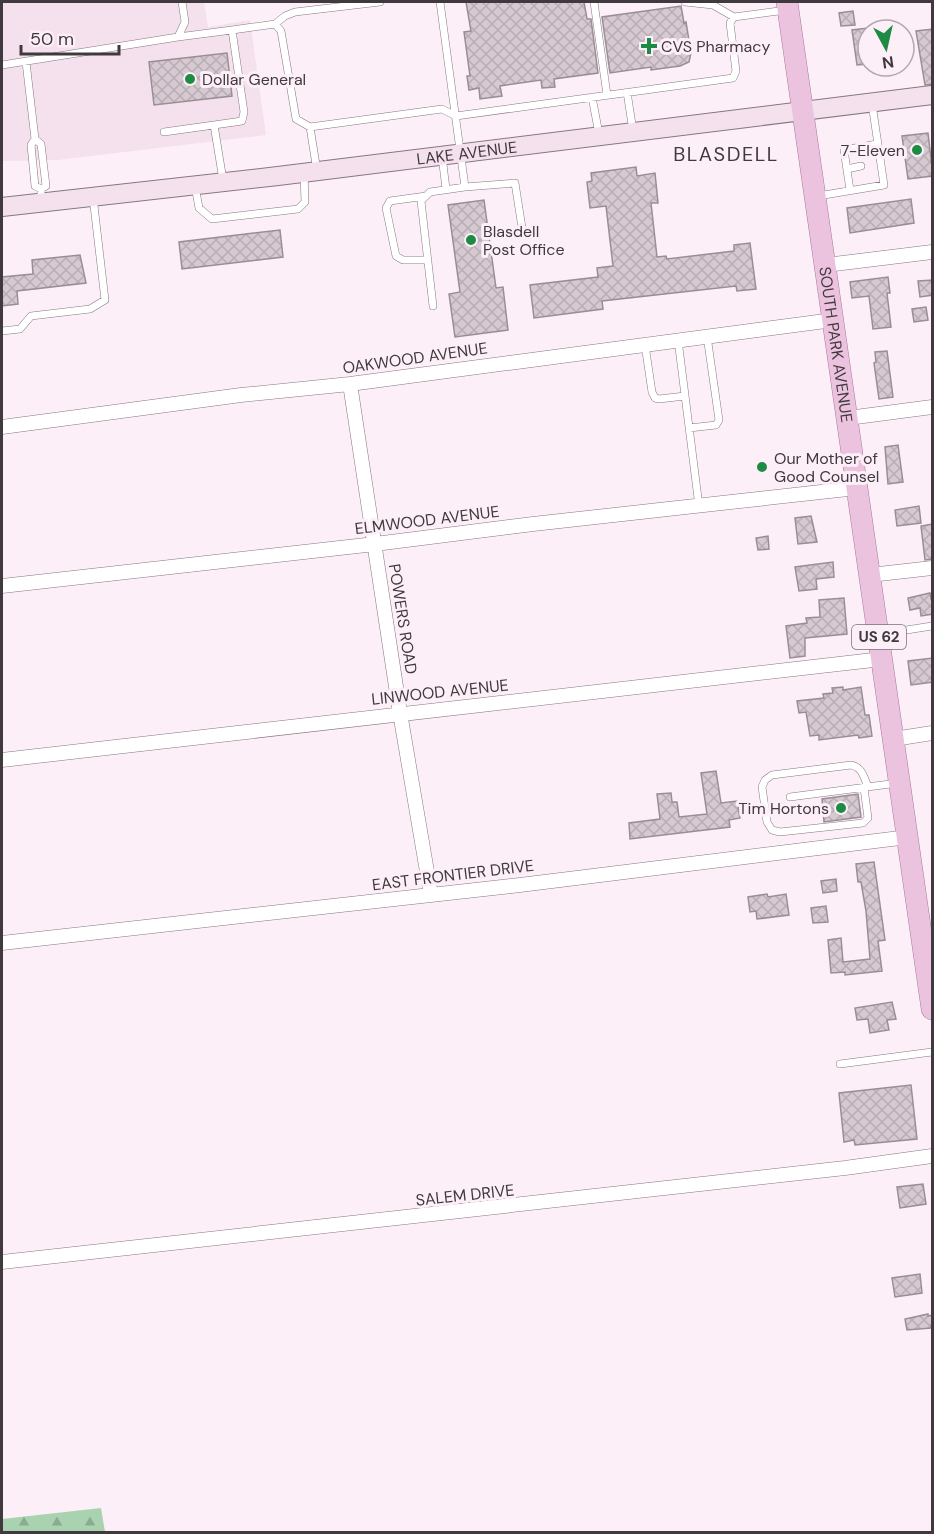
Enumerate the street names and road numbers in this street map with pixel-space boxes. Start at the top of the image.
street label: LAKE AVENUE [415,136,518,169]
street label: SOUTH PARK AVENUE [815,265,858,424]
street label: OAKWOOD AVENUE [341,337,489,379]
street label: ELMWOOD AVENUE [354,501,500,539]
street label: POWERS ROAD [384,562,422,676]
road number: US 62 [852,625,906,649]
street label: LINWOOD AVENUE [370,674,510,710]
street label: EAST FRONTIER DRIVE [371,855,535,895]
street label: SALEM DRIVE [415,1179,515,1211]

